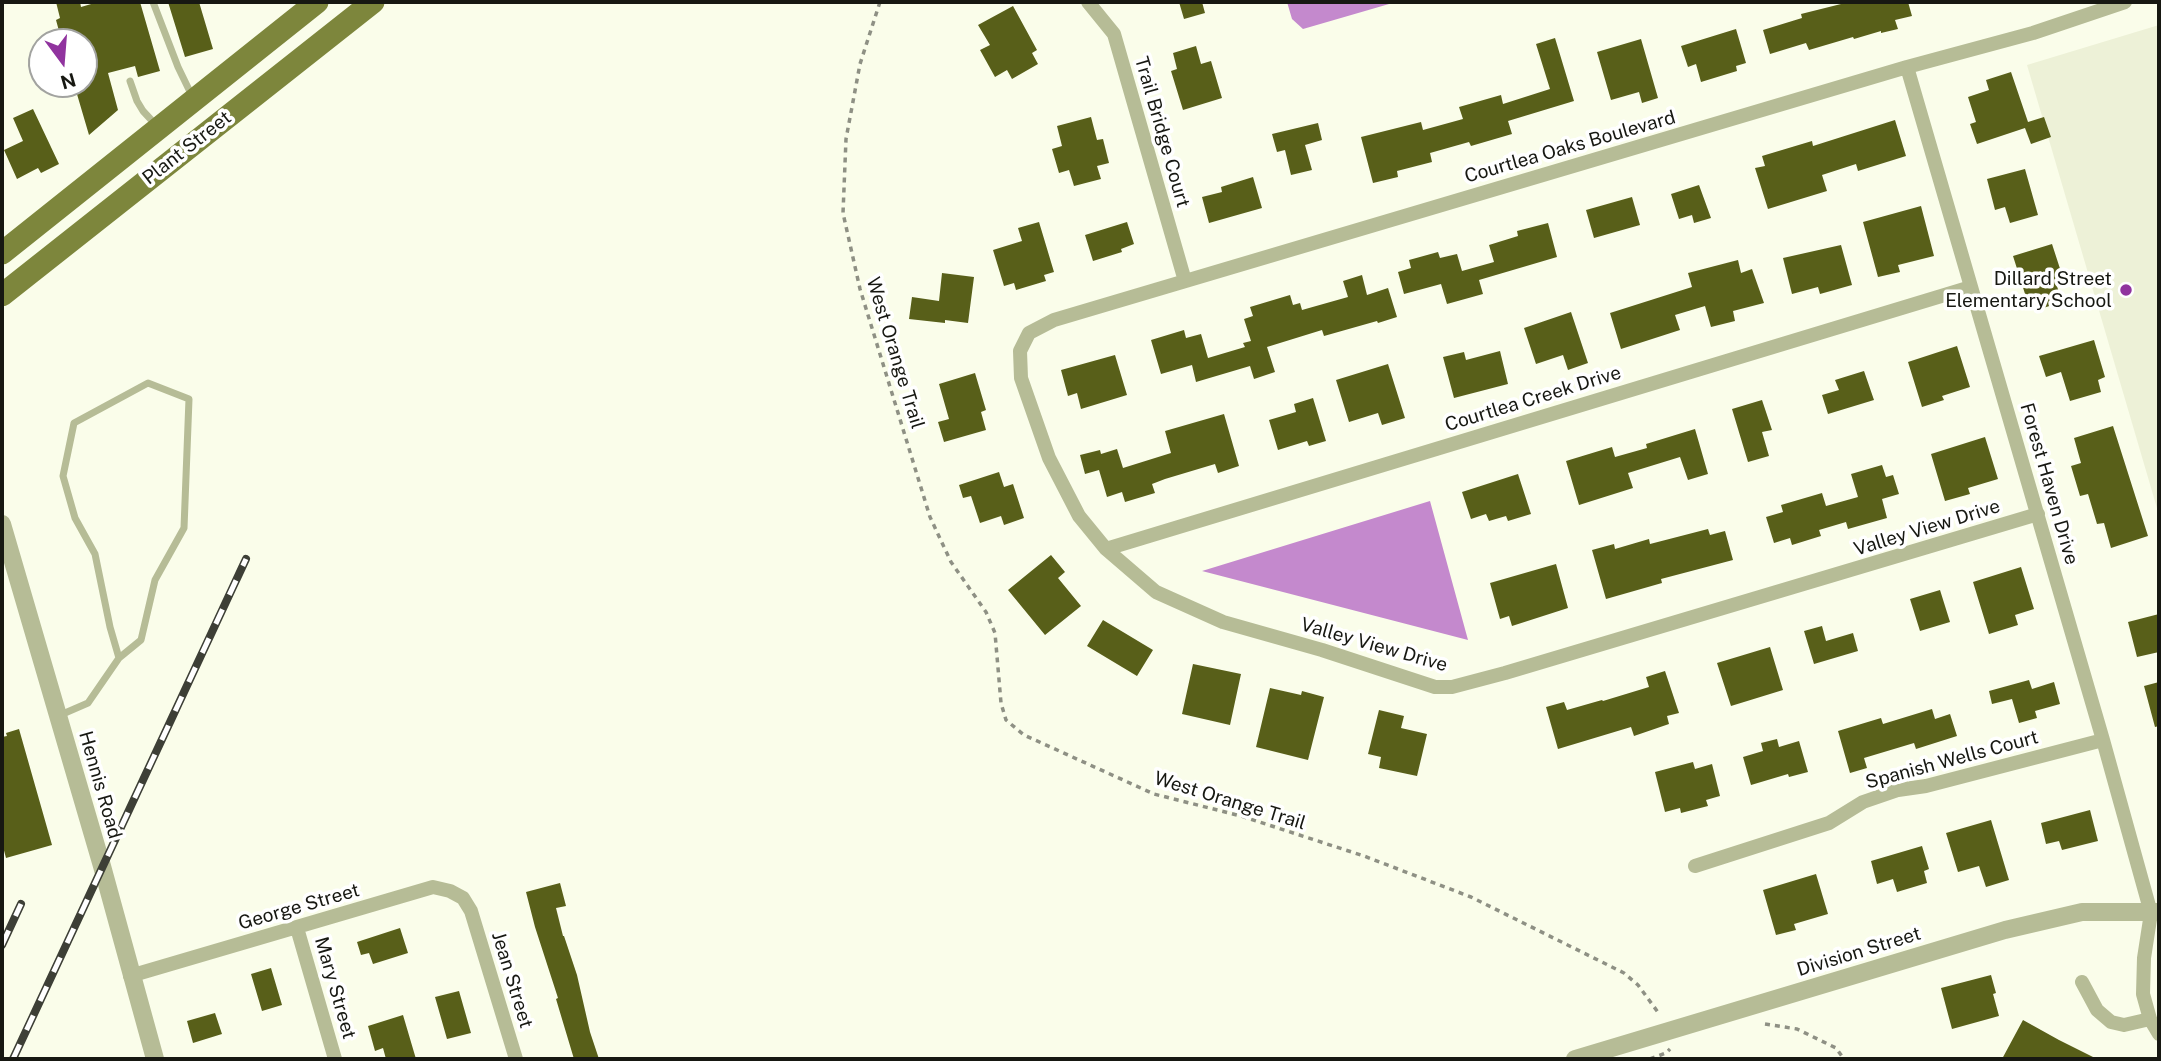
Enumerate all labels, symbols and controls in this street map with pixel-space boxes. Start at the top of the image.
north arrow [28,28,98,98]
street label: Trail Bridge Court [1130,54,1194,210]
text: N [58,69,78,94]
street label: Plant Street [138,106,236,190]
street label: Courtlea Oaks Boulevard [1462,106,1678,188]
place label: Dillard Street Elementary School [1945,268,2112,312]
street label: West Orange Trail [861,274,929,432]
marker: Dillard Street Elementary School [2118,282,2134,298]
street label: Courtlea Creek Drive [1442,361,1624,437]
street label: Forest Haven Drive [2015,401,2083,567]
street label: Valley View Drive [1851,495,2003,561]
street label: Valley View Drive [1298,613,1450,677]
street label: Spanish Wells Court [1863,726,2041,794]
street label: Hennis Road [74,728,126,842]
street label: West Orange Trail [1151,767,1309,835]
street label: George Street [236,879,362,935]
street label: Division Street [1794,922,1924,982]
street label: Jean Street [487,929,537,1031]
street label: Mary Street [310,934,360,1042]

